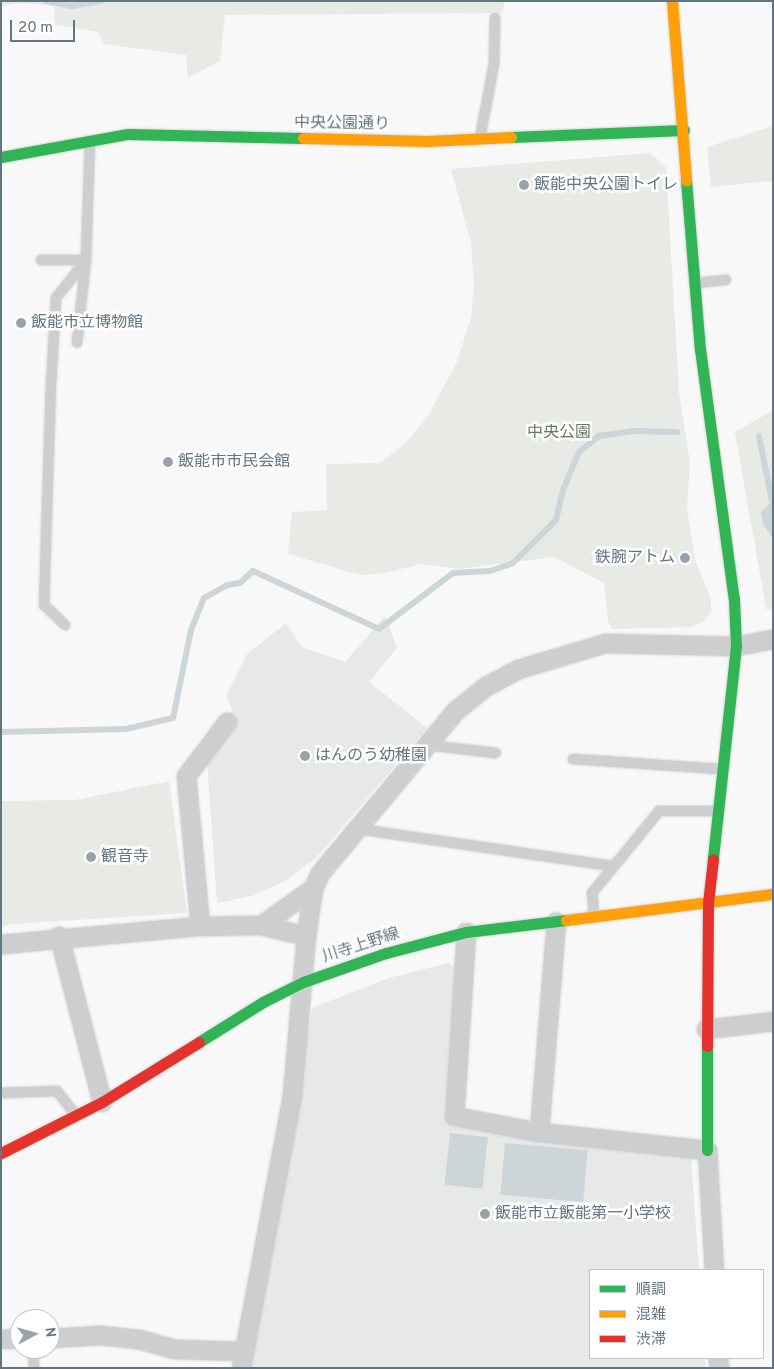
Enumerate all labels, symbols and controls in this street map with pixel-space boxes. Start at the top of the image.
scale bar [12,10,78,42]
text: 20 m [18,19,53,38]
street label: 中央公園通り [294,114,390,134]
place label: 飯能中央公園トイレ [534,175,678,195]
marker: 飯能中央公園トイレ [518,179,530,191]
place label: 飯能市立博物館 [31,313,143,333]
marker: 飯能市立博物館 [15,317,27,329]
park label: 中央公園 [527,423,591,443]
place label: 飯能市市民会館 [178,452,290,472]
marker: 飯能市市民会館 [162,456,174,468]
place label: 鉄腕アトム [595,548,675,568]
marker: 鉄腕アトム [679,552,691,564]
place label: はんのう幼稚園 [315,746,427,766]
marker: はんのう幼稚園 [299,750,311,762]
place label: 観音寺 [101,847,149,867]
marker: 観音寺 [85,851,97,863]
street label: 川寺上野線 [320,925,402,967]
place label: 飯能市立飯能第一小学校 [495,1204,671,1224]
marker: 飯能市立飯能第一小学校 [479,1208,491,1220]
legend [589,1269,764,1359]
text: 順調 [636,1281,666,1300]
text: 混雑 [636,1306,666,1325]
north arrow [10,1309,60,1359]
text: N [40,1327,58,1338]
text: 渋滞 [636,1331,666,1350]

